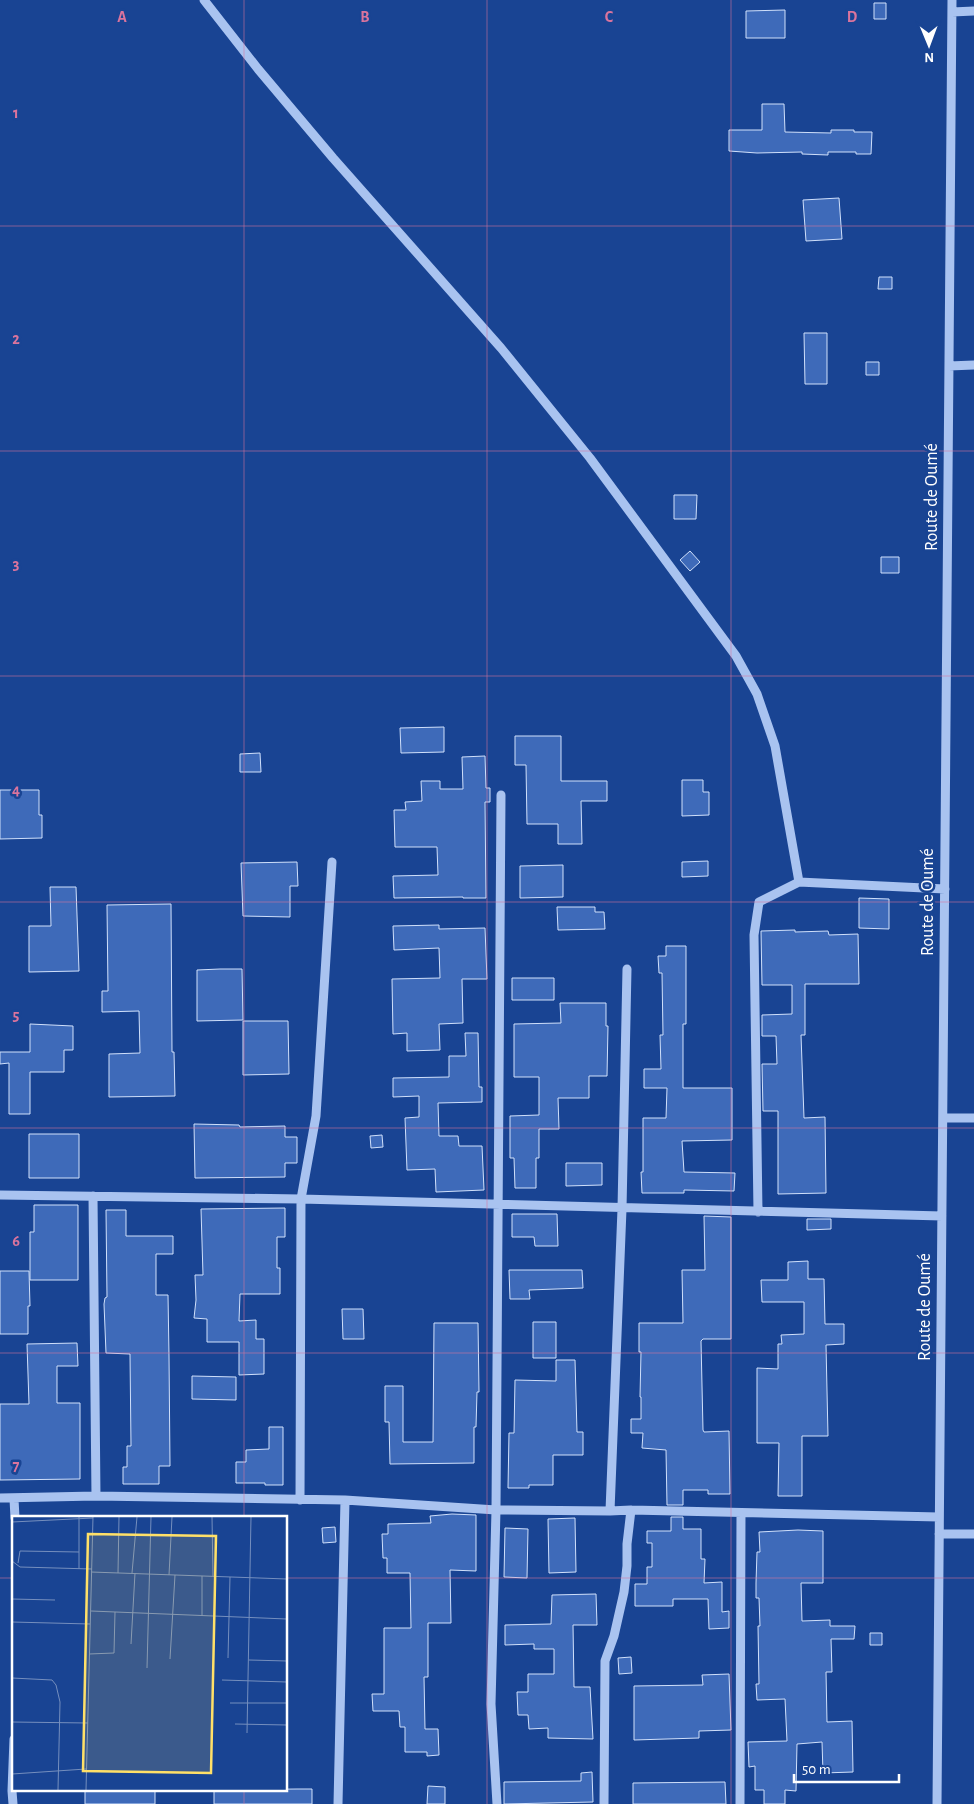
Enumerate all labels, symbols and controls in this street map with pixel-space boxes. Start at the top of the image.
text: A [117,9,127,25]
text: B [360,9,370,25]
text: C [605,9,614,25]
text: D [847,9,858,25]
north arrow [904,20,954,70]
text: N [924,50,934,64]
text: 1 [13,105,19,121]
text: 2 [12,331,20,347]
street label: Route de Oumé [923,443,941,551]
text: 3 [13,556,20,572]
text: 4 [12,782,20,798]
street label: Route de Oumé [919,848,937,956]
text: 5 [13,1007,20,1023]
text: 6 [12,1233,20,1249]
street label: Route de Oumé [916,1253,934,1361]
text: 7 [13,1458,20,1474]
inset map [12,1516,288,1792]
scale bar [794,1752,899,1784]
text: 50 m [802,1762,831,1777]

